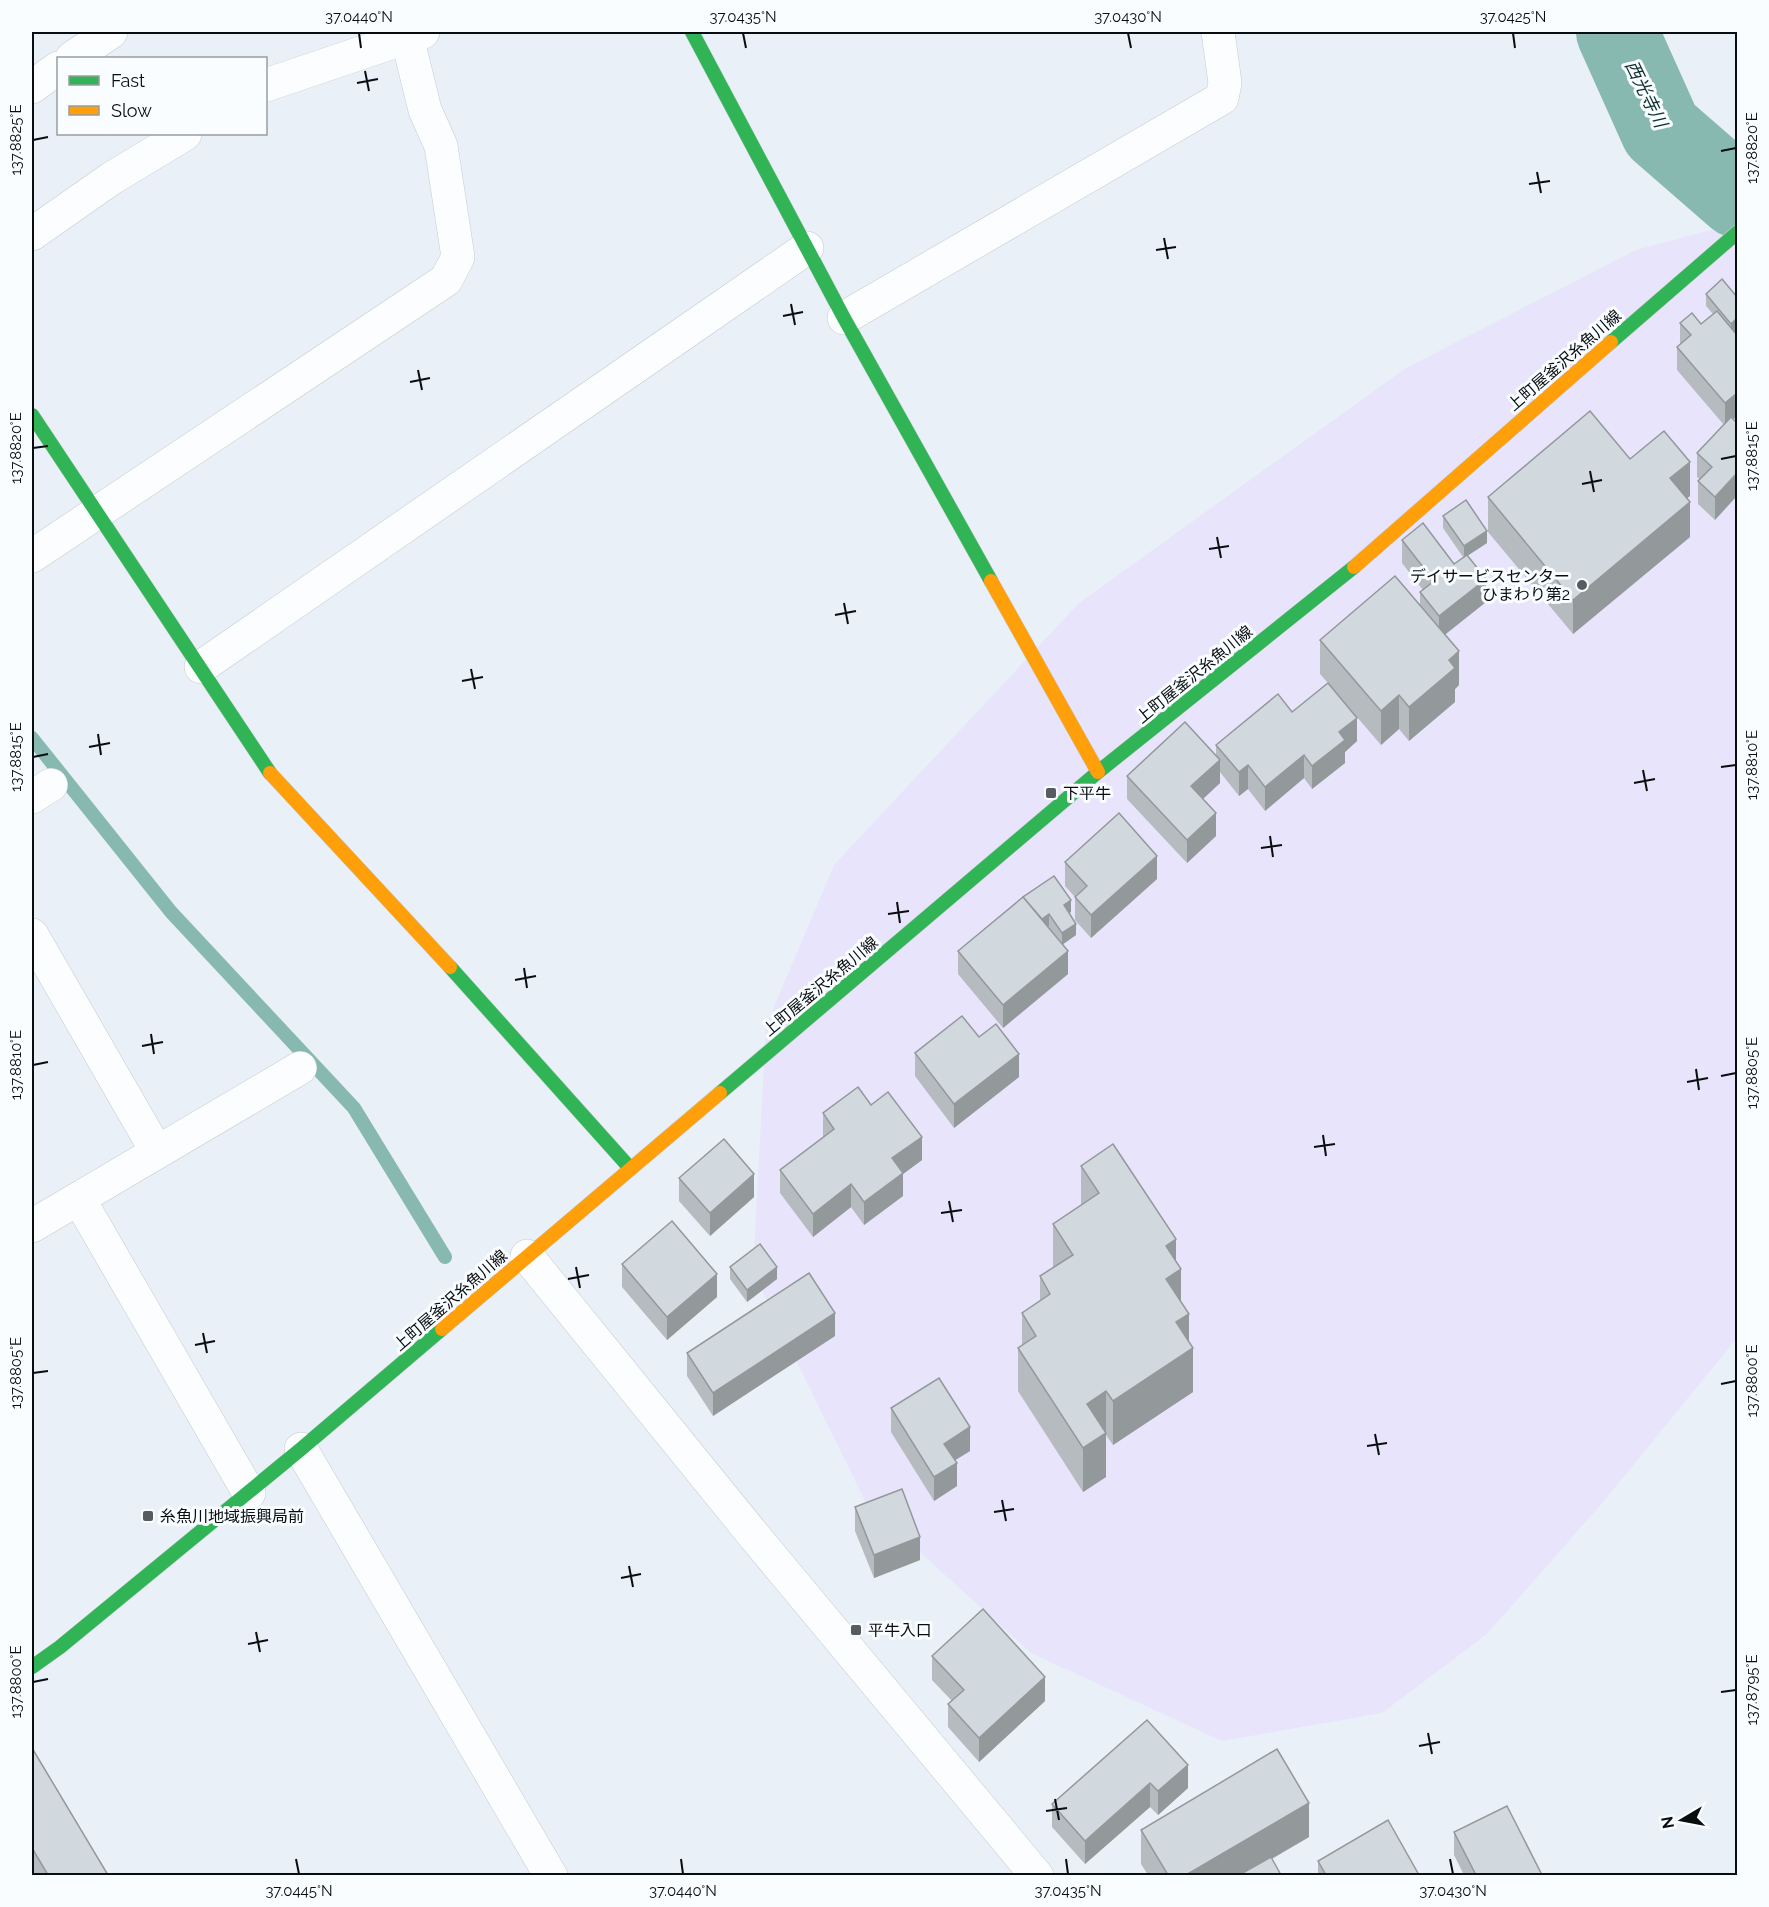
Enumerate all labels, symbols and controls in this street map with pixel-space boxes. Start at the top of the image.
text: 37.0440°N [325,8,393,26]
text: 37.0435°N [710,8,776,26]
text: 37.0430°N [1094,8,1162,26]
text: 37.0425°N [1480,8,1546,26]
legend [57,57,267,135]
water label: 西光寺川 [1621,57,1673,133]
text: Fast [111,70,145,91]
text: Slow [111,100,152,121]
text: 137.8825°E [7,104,25,176]
text: 137.8820°E [1743,112,1761,184]
street label: 上町屋釜沢糸魚川線 [1504,306,1625,415]
text: 137.8820°E [7,412,25,484]
text: 137.8815°E [1743,421,1761,491]
place label: デイサービスセンター ひまわり第2 [1410,567,1570,604]
marker: デイサービスセンター ひまわり第2 [1575,578,1589,592]
street label: 上町屋釜沢糸魚川線 [1132,622,1256,727]
text: 137.8815°E [7,722,25,792]
text: 137.8810°E [1743,730,1761,800]
place label: 下平牛 [1063,784,1111,803]
marker: 下平牛 [1044,786,1058,800]
street label: 上町屋釜沢糸魚川線 [759,933,882,1040]
text: 137.8810°E [7,1030,25,1100]
text: 137.8805°E [1743,1037,1761,1109]
street label: 上町屋釜沢糸魚川線 [390,1246,511,1355]
text: 137.8805°E [7,1337,25,1409]
text: 137.8800°E [1743,1344,1761,1418]
place label: 糸魚川地域振興局前 [160,1507,304,1526]
marker: 糸魚川地域振興局前 [141,1509,155,1523]
place label: 平牛入口 [868,1621,932,1640]
marker: 平牛入口 [849,1623,863,1637]
text: 137.8800°E [7,1645,25,1719]
text: 137.8795°E [1743,1654,1761,1726]
north arrow [1652,1790,1712,1850]
text: N [1657,1815,1678,1830]
text: 37.0445°N [265,1882,333,1900]
text: 37.0440°N [649,1882,717,1900]
text: 37.0435°N [1035,1882,1101,1900]
text: 37.0430°N [1419,1882,1487,1900]

